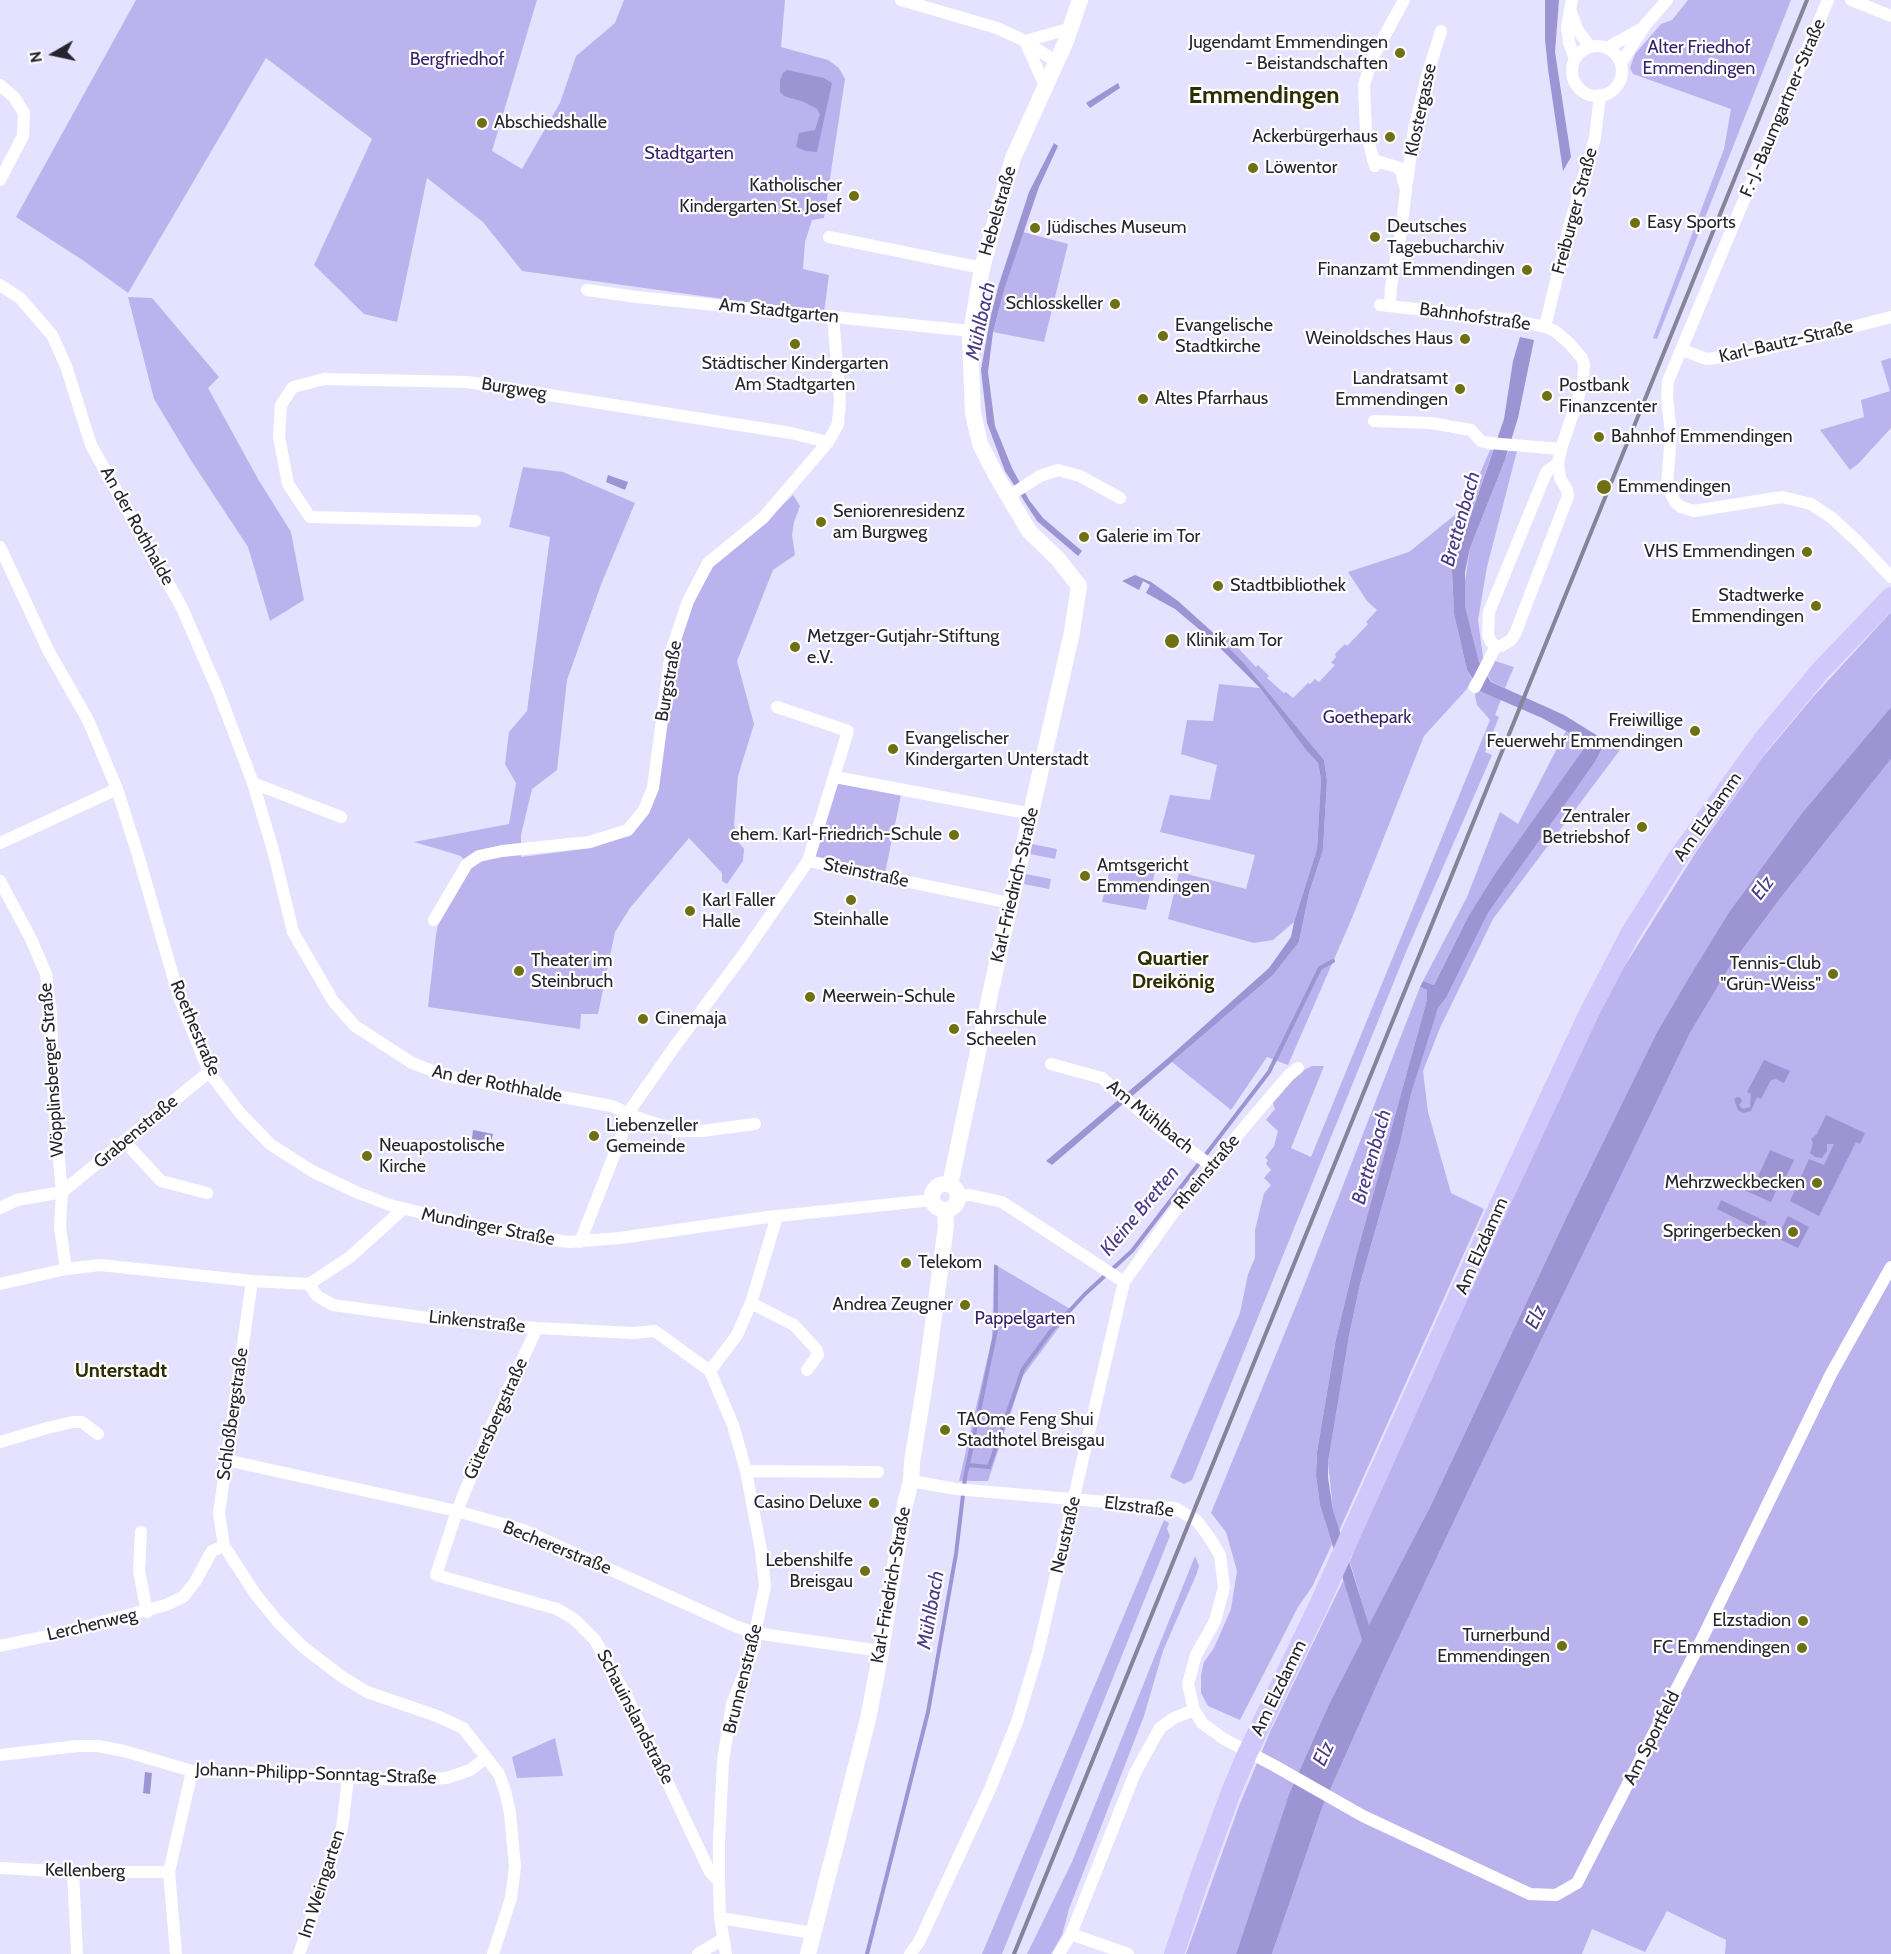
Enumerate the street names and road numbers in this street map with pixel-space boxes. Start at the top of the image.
street label: F.-J.-Baumgartner-Straße [1736,16,1830,200]
street label: Klostergasse [1401,62,1441,158]
street label: Freiburger Straße [1548,145,1602,277]
street label: Hebelstraße [975,164,1021,258]
street label: Am Stadtgarten [718,294,840,328]
street label: Bahnhofstraße [1418,299,1532,335]
street label: Karl-Bautz-Straße [1717,316,1855,368]
street label: Burgweg [480,373,548,405]
street label: An der Rothhalde [96,463,178,589]
street label: Burgstraße [651,639,687,723]
street label: Am Elzdamm [1669,768,1747,866]
street label: Karl-Friedrich-Straße [987,805,1043,965]
street label: Steinstraße [821,853,911,893]
street label: Roethestraße [165,977,225,1079]
street label: Wöpplinsberger Straße [35,982,69,1158]
street label: An der Rothhalde [430,1061,564,1107]
street label: Am Mühlbach [1102,1075,1198,1159]
street label: Grabenstraße [90,1091,182,1173]
street label: Rheinstraße [1170,1130,1244,1214]
street label: Am Elzdamm [1451,1194,1513,1298]
street label: Mundinger Straße [419,1203,557,1251]
street label: Linkenstraße [428,1306,526,1338]
street label: Schloßbergstraße [213,1346,253,1482]
street label: Gütersbergstraße [460,1355,532,1483]
street label: Elzstraße [1103,1492,1175,1522]
street label: Neustraße [1047,1494,1085,1576]
street label: Karl-Friedrich-Straße [867,1505,915,1665]
street label: Bechererstraße [500,1517,614,1579]
street label: Lerchenweg [45,1604,139,1646]
street label: Brunnenstraße [719,1622,767,1736]
street label: Am Elzdamm [1247,1637,1311,1739]
street label: Schauinslandstraße [592,1646,678,1788]
street label: Am Sportfeld [1619,1688,1685,1788]
street label: Johann-Philipp-Sonntag-Straße [195,1759,437,1789]
street label: Im Weingarten [294,1827,350,1941]
street label: Kellenberg [45,1860,125,1882]

